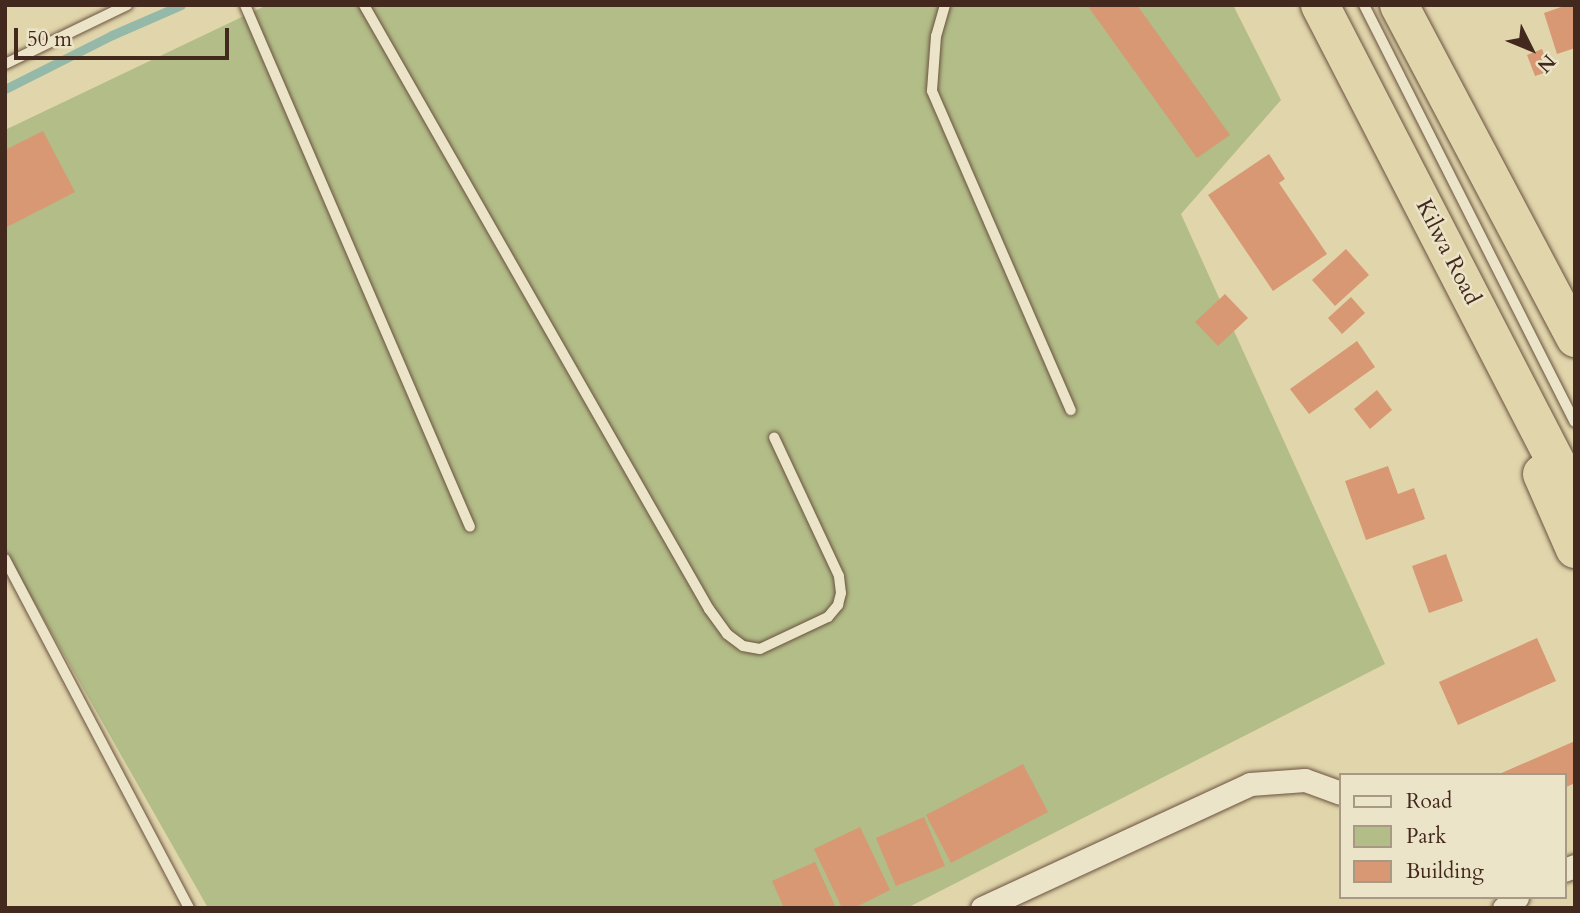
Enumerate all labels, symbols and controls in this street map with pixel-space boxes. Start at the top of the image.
scale bar [18,14,233,58]
north arrow [1496,14,1566,84]
text: 50 m [27,25,72,54]
text: N [1531,48,1561,78]
street label: Kilwa Road [1410,195,1486,309]
legend [1338,773,1566,899]
text: Road [1406,787,1452,816]
text: Park [1406,822,1446,851]
text: Building [1406,857,1484,886]

